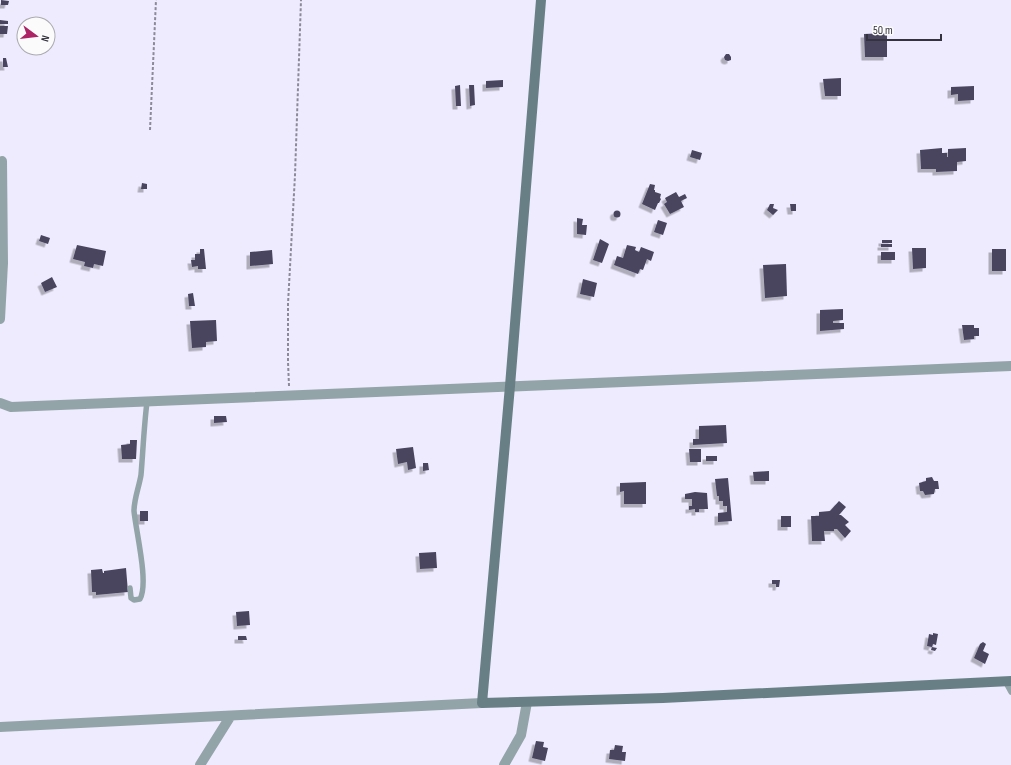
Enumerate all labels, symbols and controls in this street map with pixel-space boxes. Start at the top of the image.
north arrow [16,16,56,56]
scale bar [867,16,941,42]
text: 50 m [873,23,893,38]
text: N [38,34,52,43]

